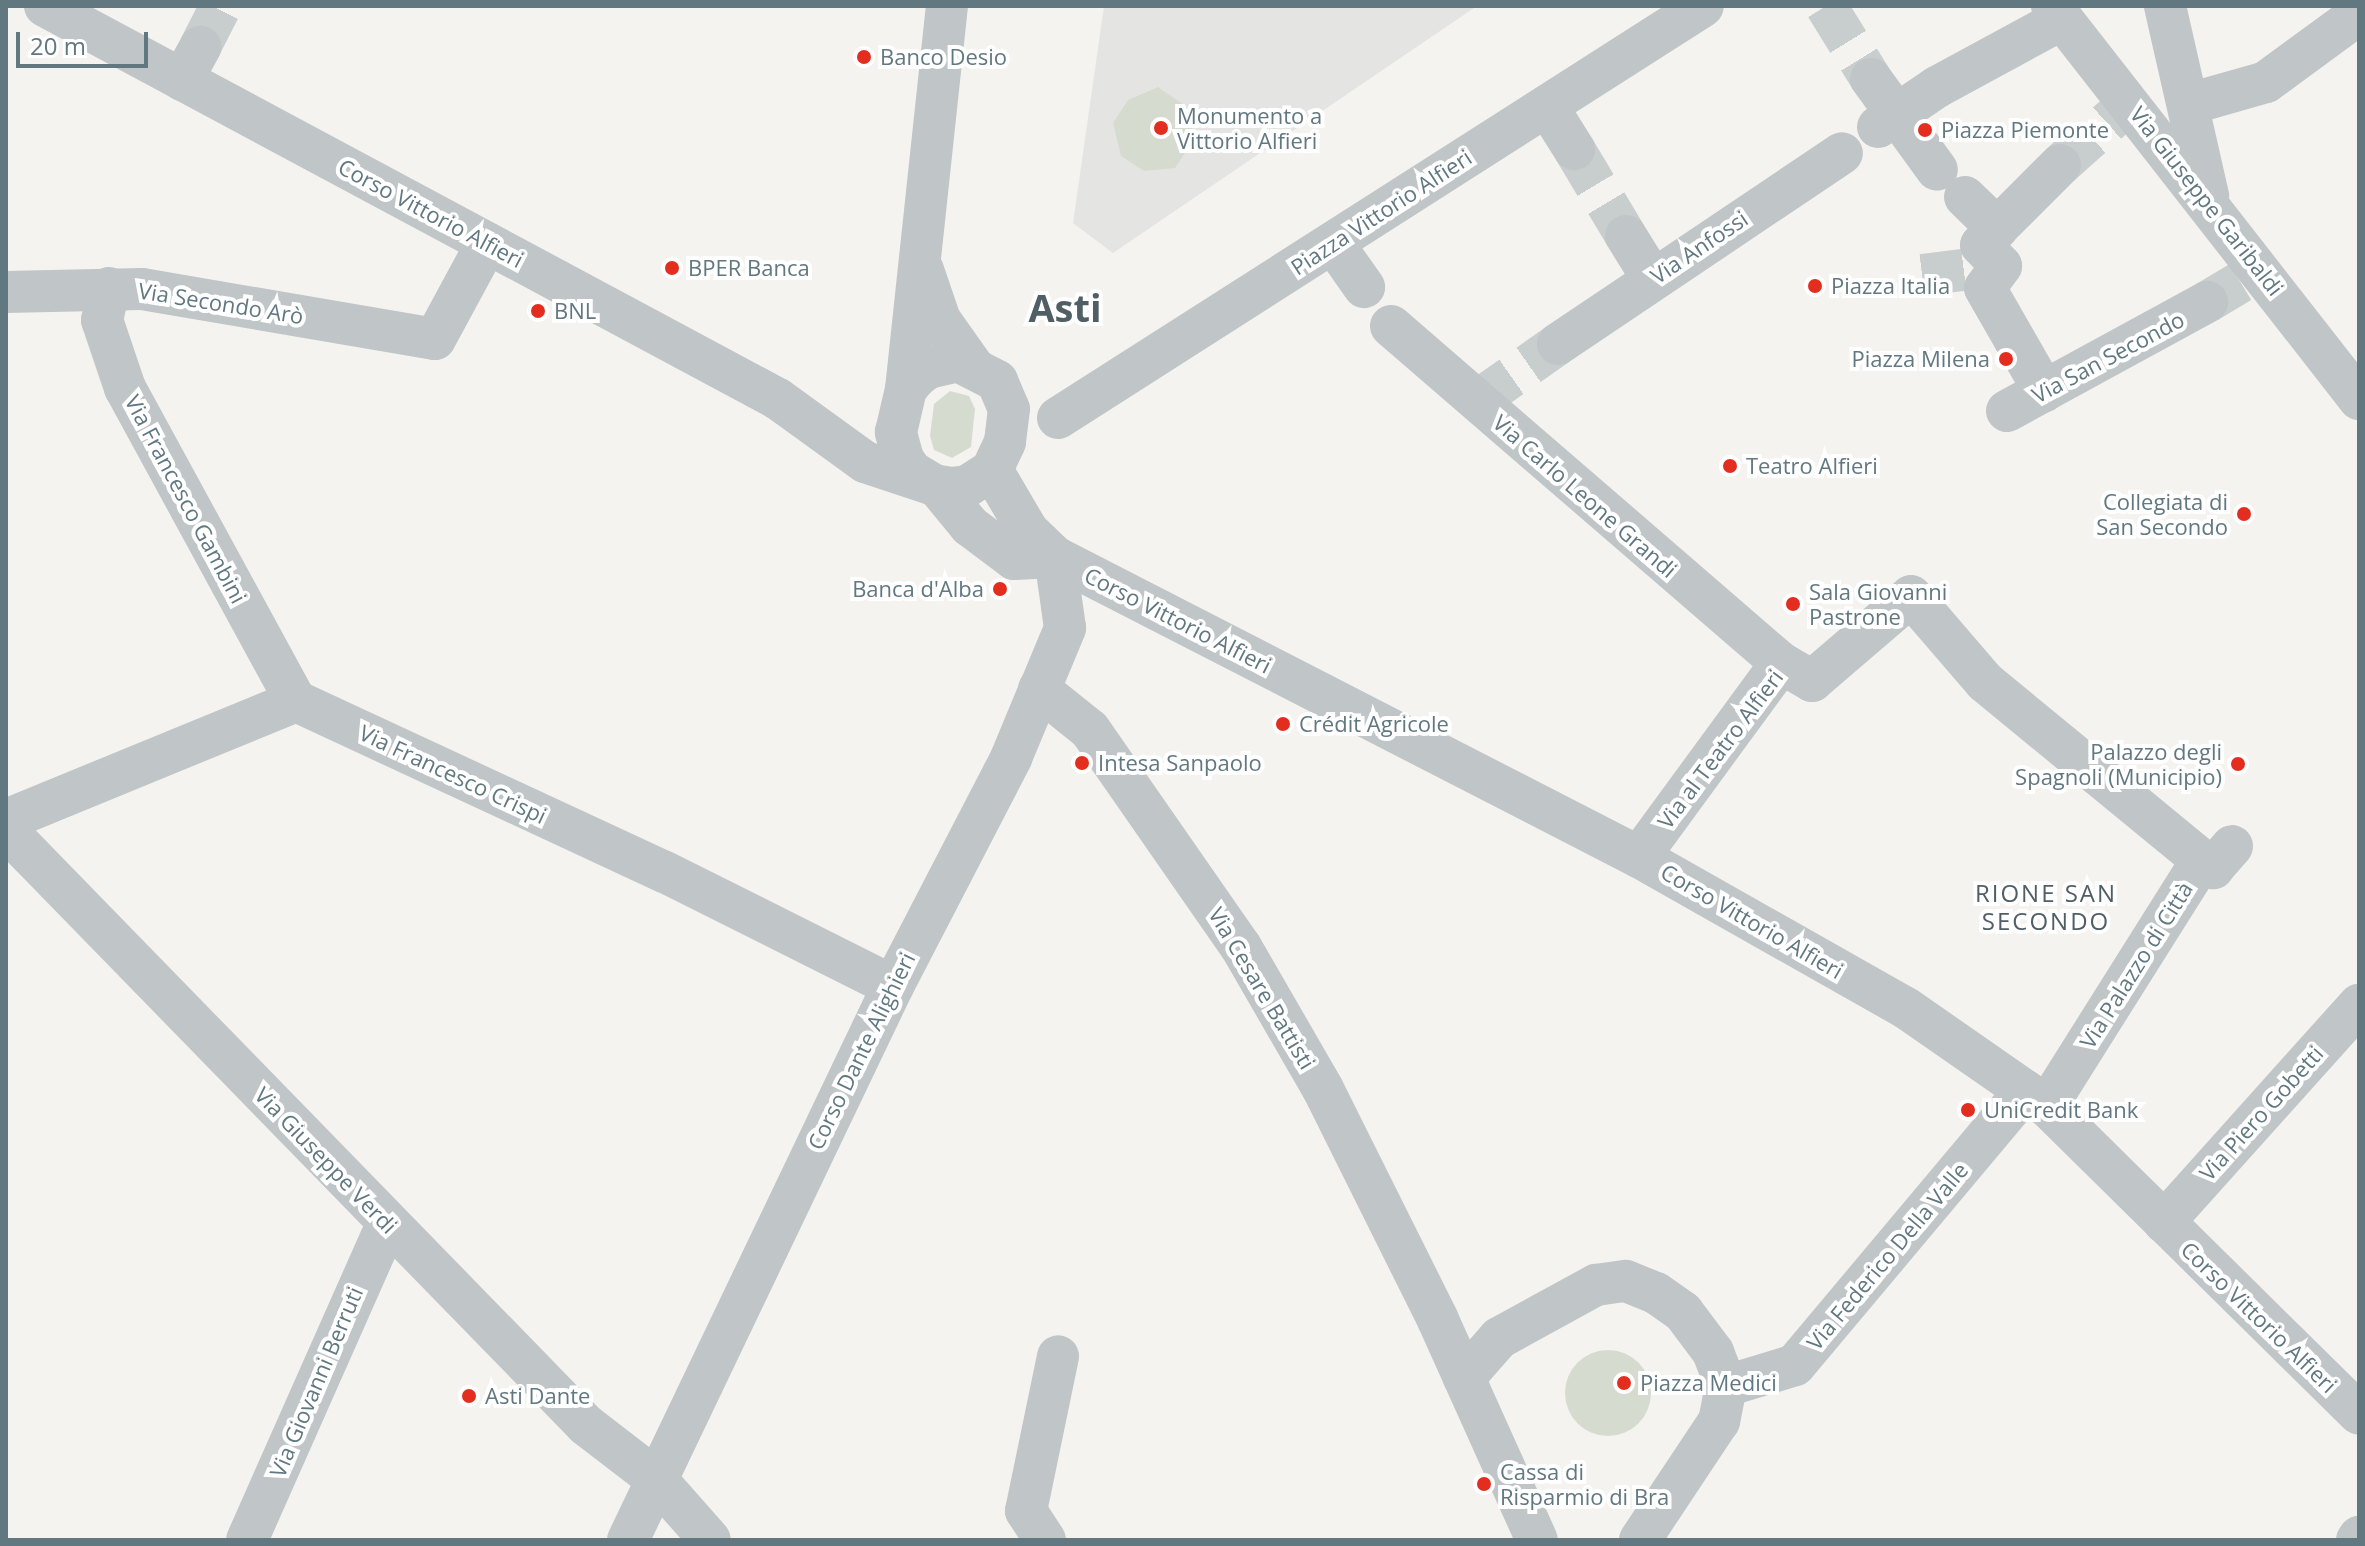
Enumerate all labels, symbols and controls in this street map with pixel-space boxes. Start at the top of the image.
scale bar [20,16,152,66]
text: 20 m [30,29,86,62]
place label: Banco Desio [880,44,1007,70]
marker: Banco Desio [855,48,873,66]
street label: Via Giuseppe Garibaldi [2125,101,2289,301]
place label: Monumento a Vittorio Alfieri [1177,102,1322,154]
place label: Piazza Piemonte [1941,117,2109,143]
marker: Monumento a Vittorio Alfieri [1152,119,1170,137]
marker: Piazza Piemonte [1916,121,1934,139]
street label: Piazza Vittorio Alfieri [1286,144,1476,280]
street label: Corso Vittorio Alfieri [334,153,528,273]
street label: Via Anfossi [1646,205,1752,289]
place label: BPER Banca [688,255,810,281]
marker: BPER Banca [663,259,681,277]
place label: Piazza Italia [1831,273,1950,299]
street label: Via Secondo Arò [137,277,305,329]
marker: Piazza Italia [1806,277,1824,295]
district label: Asti [1028,285,1102,331]
place label: BNL [554,298,596,324]
marker: BNL [529,302,547,320]
street label: Via San Secondo [2027,306,2189,408]
place label: Piazza Milena [1851,346,1990,372]
marker: Piazza Milena [1997,350,2015,368]
street label: Via Francesco Gambini [120,390,252,608]
street label: Via Carlo Leone Grandi [1488,409,1682,583]
place label: Teatro Alfieri [1746,453,1878,479]
marker: Teatro Alfieri [1721,457,1739,475]
place label: Collegiata di San Secondo [2096,488,2228,540]
marker: Collegiata di San Secondo [2235,505,2253,523]
street label: Corso Vittorio Alfieri [1080,561,1276,679]
place label: Banca d'Alba [852,576,984,602]
place label: Sala Giovanni Pastrone [1809,578,1947,630]
marker: Banca d'Alba [991,580,1009,598]
marker: Sala Giovanni Pastrone [1784,595,1802,613]
street label: Via al Teatro Alfieri [1652,664,1788,834]
place label: Crédit Agricole [1299,711,1449,737]
marker: Crédit Agricole [1274,715,1292,733]
street label: Via Francesco Crispi [355,719,551,829]
place label: Palazzo degli Spagnoli (Municipio) [2015,738,2222,790]
place label: Intesa Sanpaolo [1098,750,1262,776]
marker: Intesa Sanpaolo [1073,754,1091,772]
marker: Palazzo degli Spagnoli (Municipio) [2229,755,2247,773]
street label: Corso Vittorio Alfieri [1656,858,1848,984]
street label: Via Palazzo di Città [2074,877,2198,1053]
district label: RIONE SAN SECONDO [1975,879,2117,935]
street label: Via Cesare Battisti [1203,902,1321,1074]
street label: Corso Dante Alighieri [802,948,920,1154]
street label: Via Piero Gobetti [2194,1040,2328,1186]
street label: Via Giuseppe Verdi [249,1081,403,1239]
place label: UniCredit Bank [1984,1097,2138,1123]
marker: UniCredit Bank [1959,1101,1977,1119]
street label: Via Federico Della Valle [1801,1157,1973,1355]
street label: Corso Vittorio Alfieri [2176,1236,2342,1398]
street label: Via Giovanni Berruti [264,1283,368,1481]
place label: Piazza Medici [1640,1370,1777,1396]
marker: Piazza Medici [1615,1374,1633,1392]
place label: Asti Dante [485,1383,590,1409]
marker: Asti Dante [460,1387,478,1405]
place label: Cassa di Risparmio di Bra [1500,1458,1669,1510]
marker: Cassa di Risparmio di Bra [1475,1475,1493,1493]

